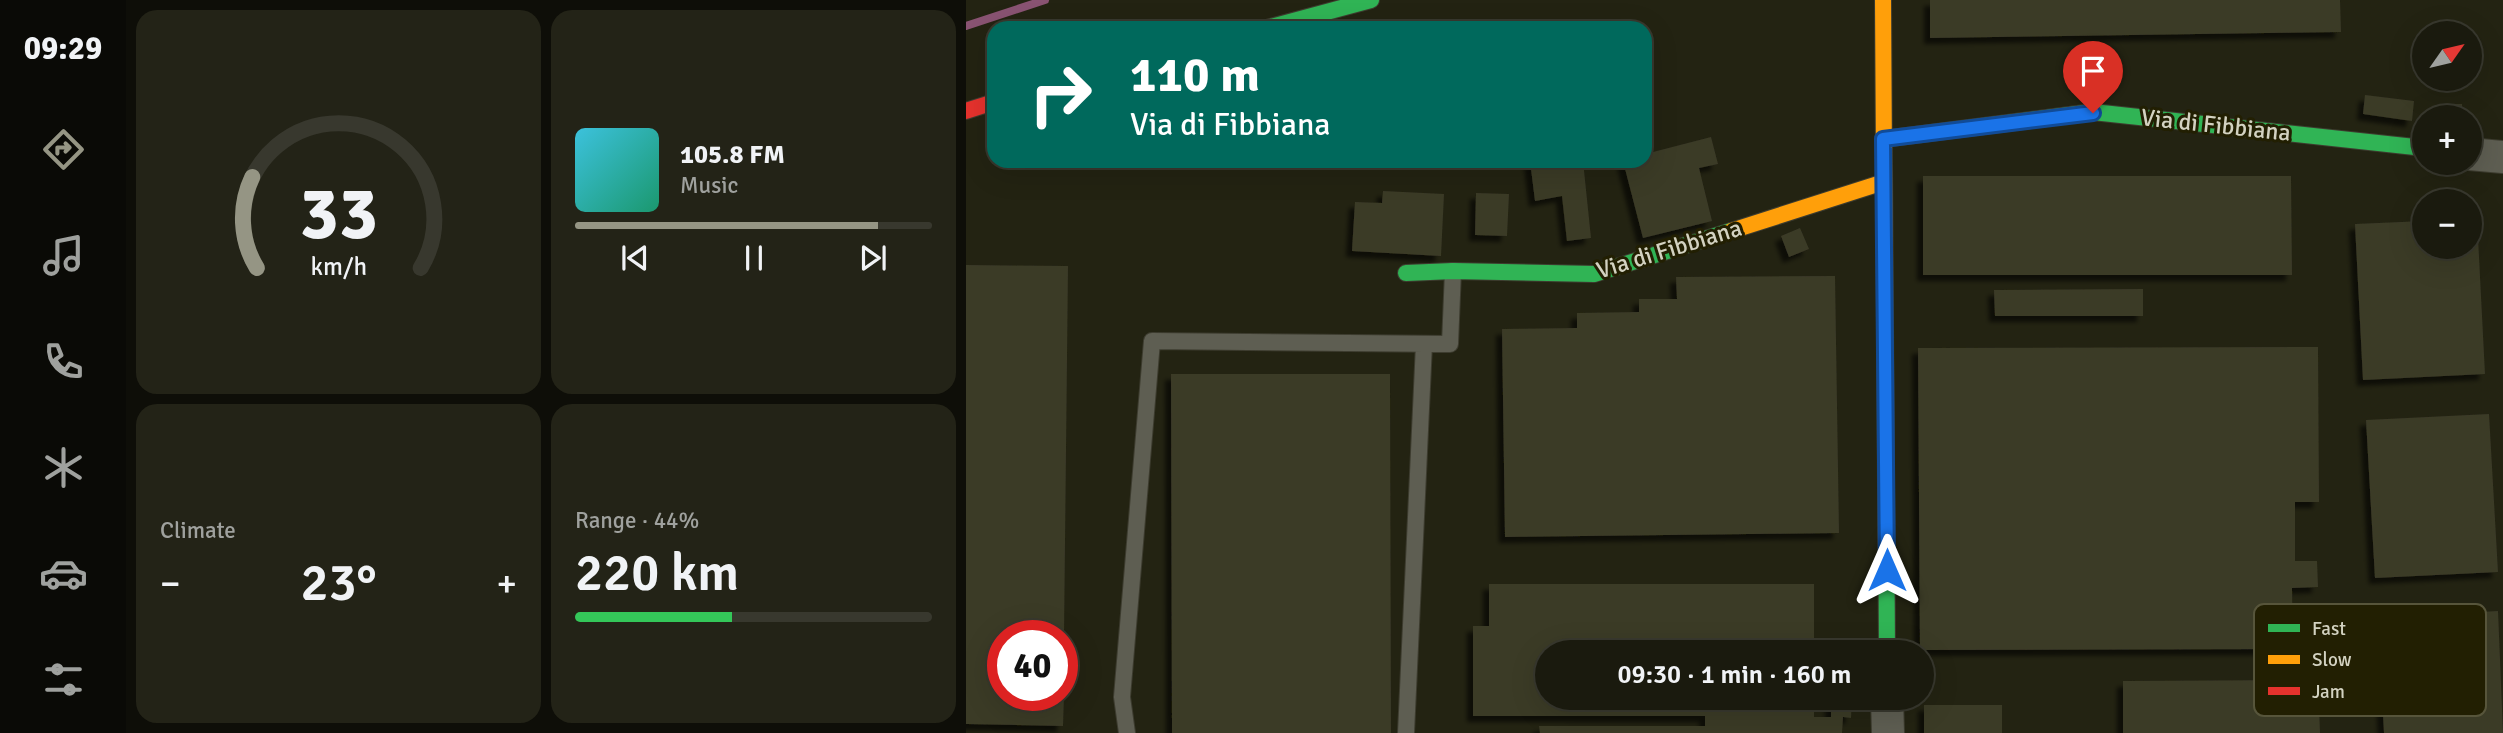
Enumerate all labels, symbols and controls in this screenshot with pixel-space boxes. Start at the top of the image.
north arrow [2412,21,2482,91]
map controls [2412,21,2482,259]
text: 09:29 [24,29,102,68]
pin [2063,41,2123,113]
text: 110 m [1130,45,1260,105]
icon: right [1015,49,1106,140]
icon: arrive [2074,52,2112,90]
street label: Via di Fibbiana [2140,102,2292,148]
text: Via di Fibbiana [1130,105,1331,144]
button: + [2412,105,2482,175]
icon: directions [39,125,88,174]
text: 105.8 FM [680,139,785,171]
text: 33 [299,171,378,260]
text: Music [680,171,738,200]
button: − [2412,189,2482,259]
street label: Via di Fibbiana [1593,213,1745,285]
icon: music [39,231,88,280]
icon: previous [616,239,654,277]
icon: pause [735,239,773,277]
icon: next [854,239,892,277]
text: km/h [310,251,367,282]
icon: phone [39,337,88,386]
icon: climate [39,443,88,492]
text: Range · 44% [575,506,699,535]
text: Climate [160,516,236,545]
position arrow [1850,533,1924,607]
text: 220 km [575,541,739,605]
icon: car [39,549,88,598]
text: 23° [300,551,377,615]
text: − [160,560,181,607]
text: + [496,560,517,607]
legend [2254,604,2486,716]
text: Fast [2312,617,2346,641]
speed limit sign: 40 [987,620,1078,711]
text: Slow [2312,648,2352,672]
icon: filters [39,655,88,704]
text: 09:30 · 1 min · 160 m [1618,659,1851,691]
text: Jam [2312,680,2345,704]

